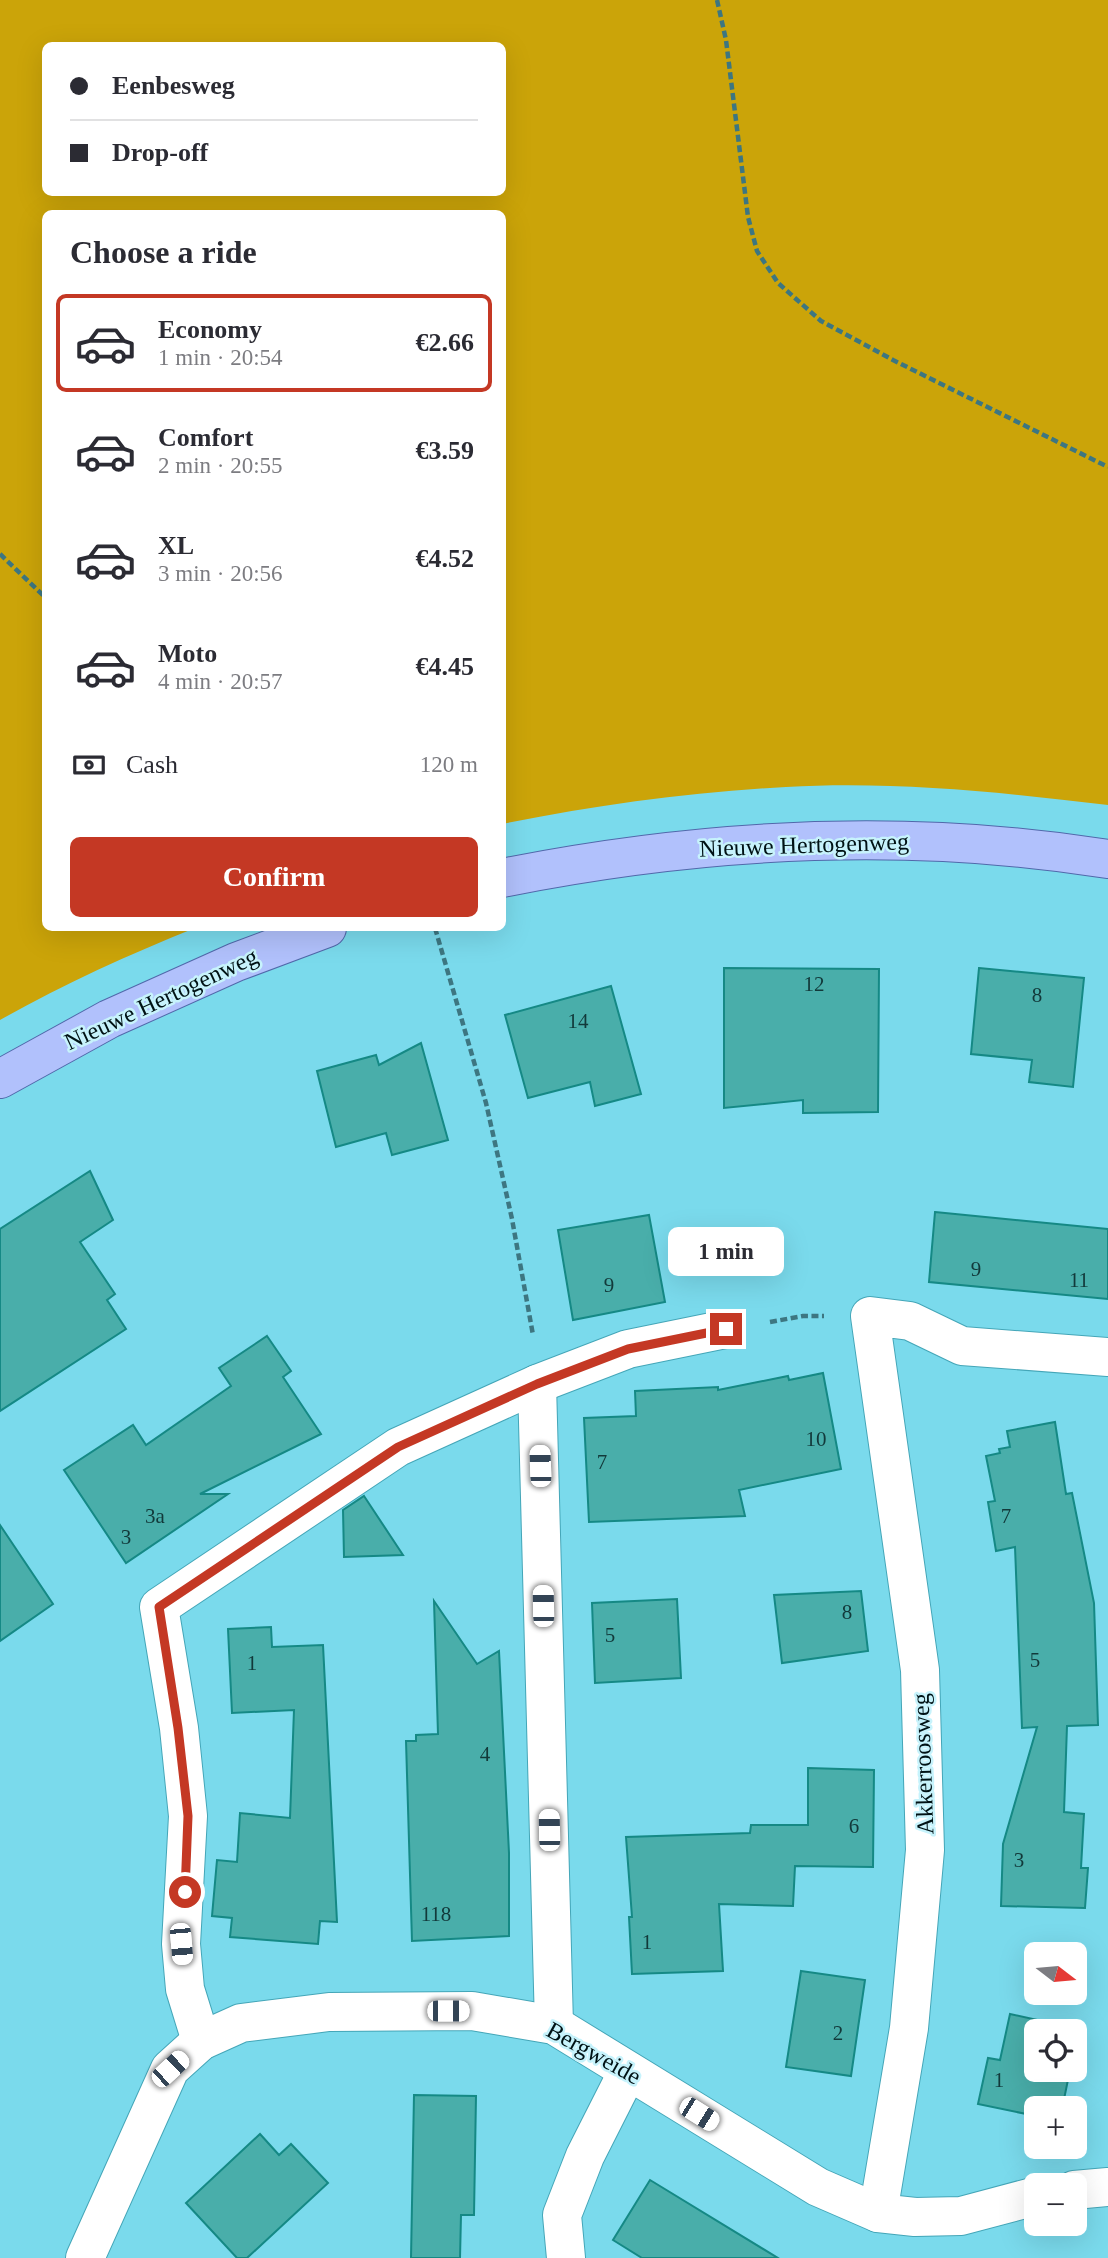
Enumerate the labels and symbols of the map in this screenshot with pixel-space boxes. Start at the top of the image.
street label: Nieuwe Hertogenweg [699,828,909,862]
street label: Nieuwe Hertogenweg [60,943,262,1055]
house number: 12 [804,972,825,996]
house number: 8 [1032,983,1042,1007]
house number: 14 [568,1009,589,1033]
callout: 1 min [668,1228,784,1276]
house number: 9 [971,1257,981,1281]
house number: 11 [1069,1268,1089,1292]
house number: 9 [604,1273,614,1297]
route end [710,1313,742,1345]
house number: 10 [806,1427,827,1451]
car [529,1445,552,1487]
house number: 7 [597,1450,607,1474]
house number: 3a [145,1504,166,1528]
house number: 7 [1001,1504,1011,1528]
house number: 3 [121,1525,131,1549]
car [533,1585,554,1627]
house number: 8 [842,1600,852,1624]
house number: 5 [605,1623,615,1647]
house number: 5 [1030,1648,1040,1672]
house number: 1 [247,1651,257,1675]
street label: Akkerroosweg [908,1693,938,1835]
house number: 4 [480,1742,491,1766]
car [539,1809,560,1851]
house number: 6 [849,1814,859,1838]
house number: 3 [1014,1848,1024,1872]
route start [169,1876,201,1908]
house number: 118 [421,1902,451,1926]
car [169,1922,194,1966]
house number: 1 [642,1930,652,1954]
north arrow [1024,1942,1087,2006]
car [428,2001,470,2022]
street label: Bergweide [542,2017,646,2089]
house number: 2 [833,2021,843,2045]
car [148,2047,193,2091]
house number: 1 [994,2068,1004,2092]
car [676,2094,723,2134]

